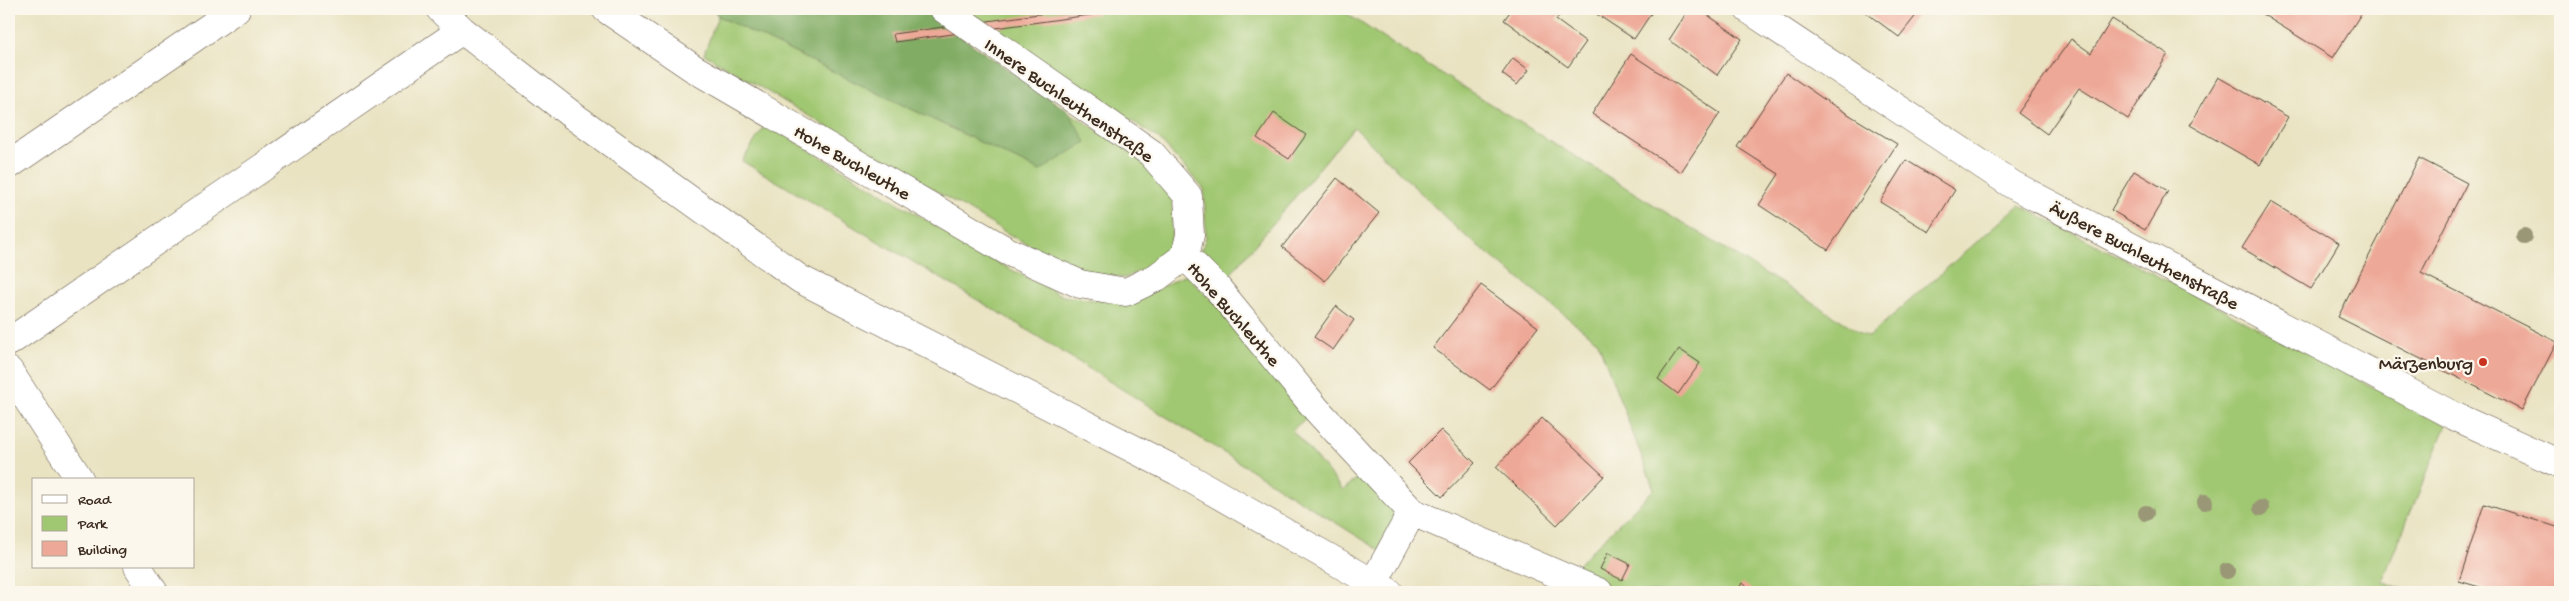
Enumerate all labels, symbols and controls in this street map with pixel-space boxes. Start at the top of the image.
street label: Innere Buchleuthenstraße [979,35,1157,169]
street label: Hohe Buchleuthe [789,121,914,207]
street label: Äußere Buchleuthenstraße [2045,197,2242,317]
street label: Hohe Buchleuthe [1181,258,1284,372]
place label: Märzenburg [2379,354,2473,377]
marker: Märzenburg [2477,356,2489,368]
legend [32,478,195,568]
text: Road [78,492,112,510]
text: Park [77,516,108,534]
text: Building [77,542,127,560]

